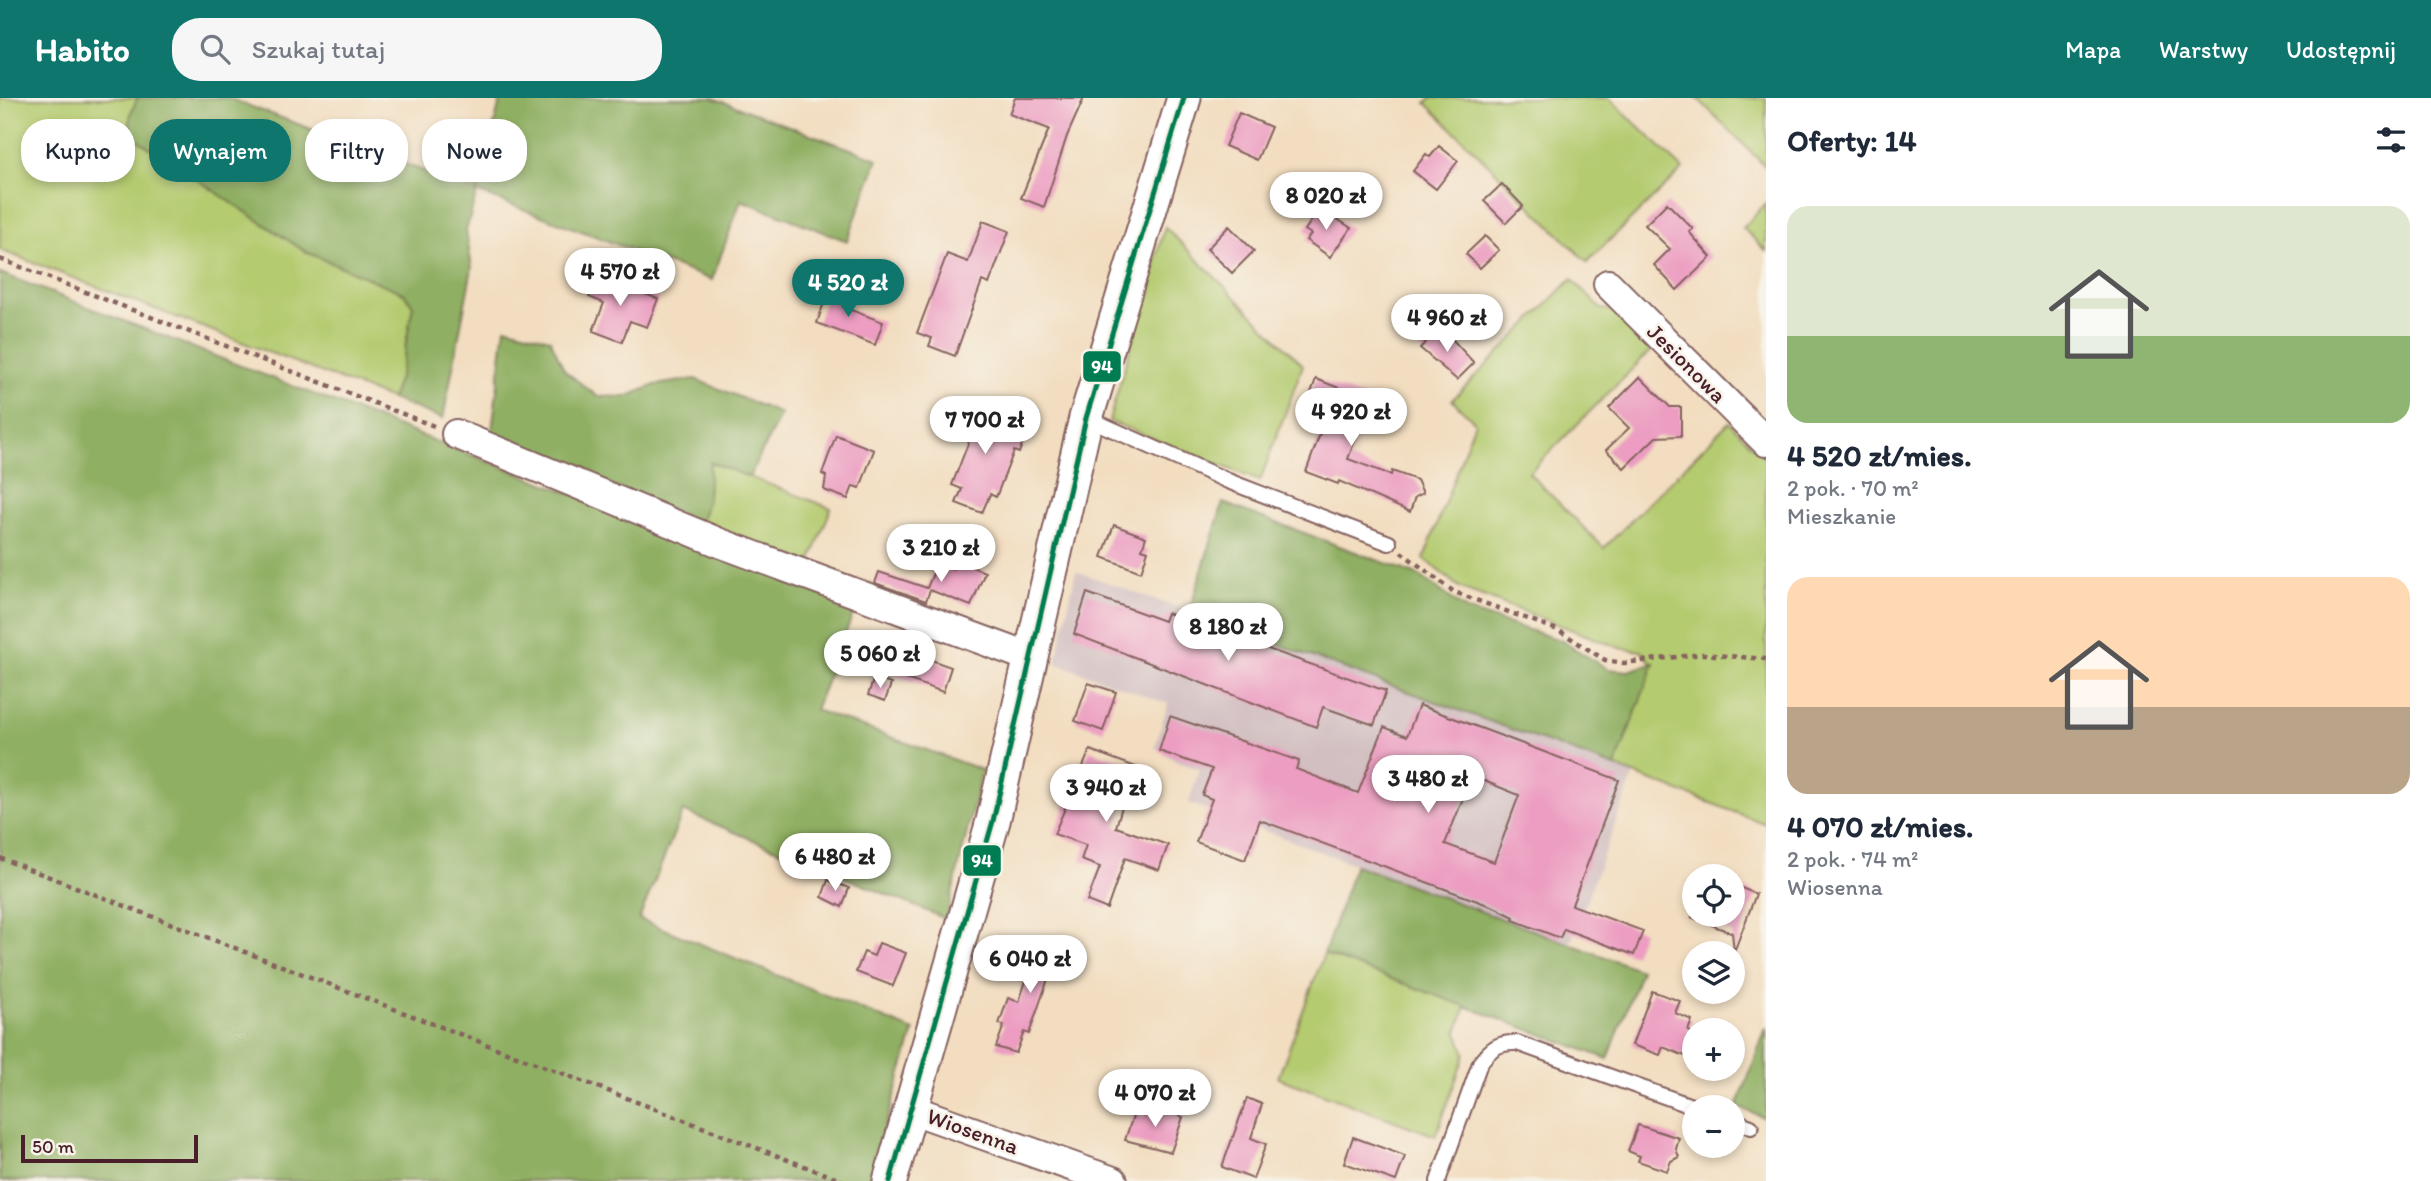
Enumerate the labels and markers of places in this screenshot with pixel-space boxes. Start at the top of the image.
pin: 8 020 zł [1254,172,1398,232]
pin: 4 570 zł [548,248,692,308]
pin: 4 520 zł [776,260,920,319]
pin: 4 960 zł [1375,294,1519,354]
pin: 4 920 zł [1279,388,1423,448]
pin: 7 700 zł [913,396,1057,456]
pin: 3 210 zł [869,524,1013,584]
pin: 8 180 zł [1156,603,1300,663]
pin: 5 060 zł [808,630,952,690]
pin: 3 480 zł [1356,756,1500,815]
pin: 3 940 zł [1034,764,1178,824]
pin: 6 480 zł [763,834,907,893]
pin: 6 040 zł [958,936,1102,995]
pin: 4 070 zł [1083,1070,1227,1129]

